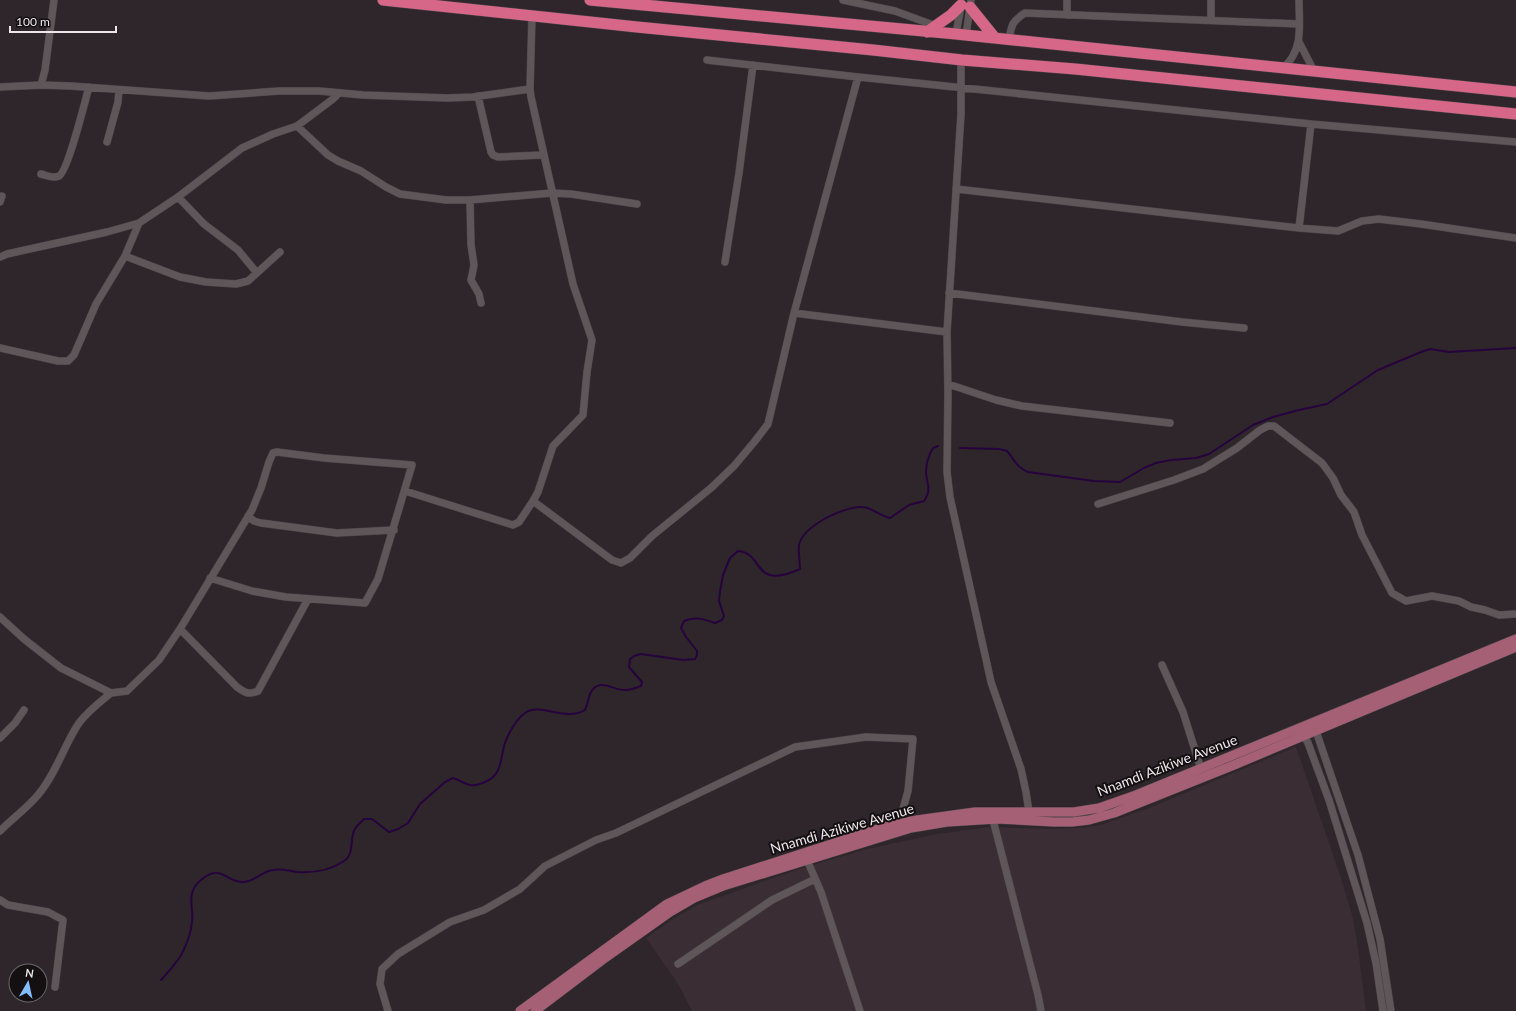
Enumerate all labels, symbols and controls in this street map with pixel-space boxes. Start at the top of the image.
scale bar [10,8,116,34]
text: 100 m [16,14,50,29]
street label: Nnamdi Azikiwe Avenue [1095,730,1239,800]
street label: Nnamdi Azikiwe Avenue [768,799,916,857]
north arrow [8,963,48,1003]
text: N [24,966,35,980]

